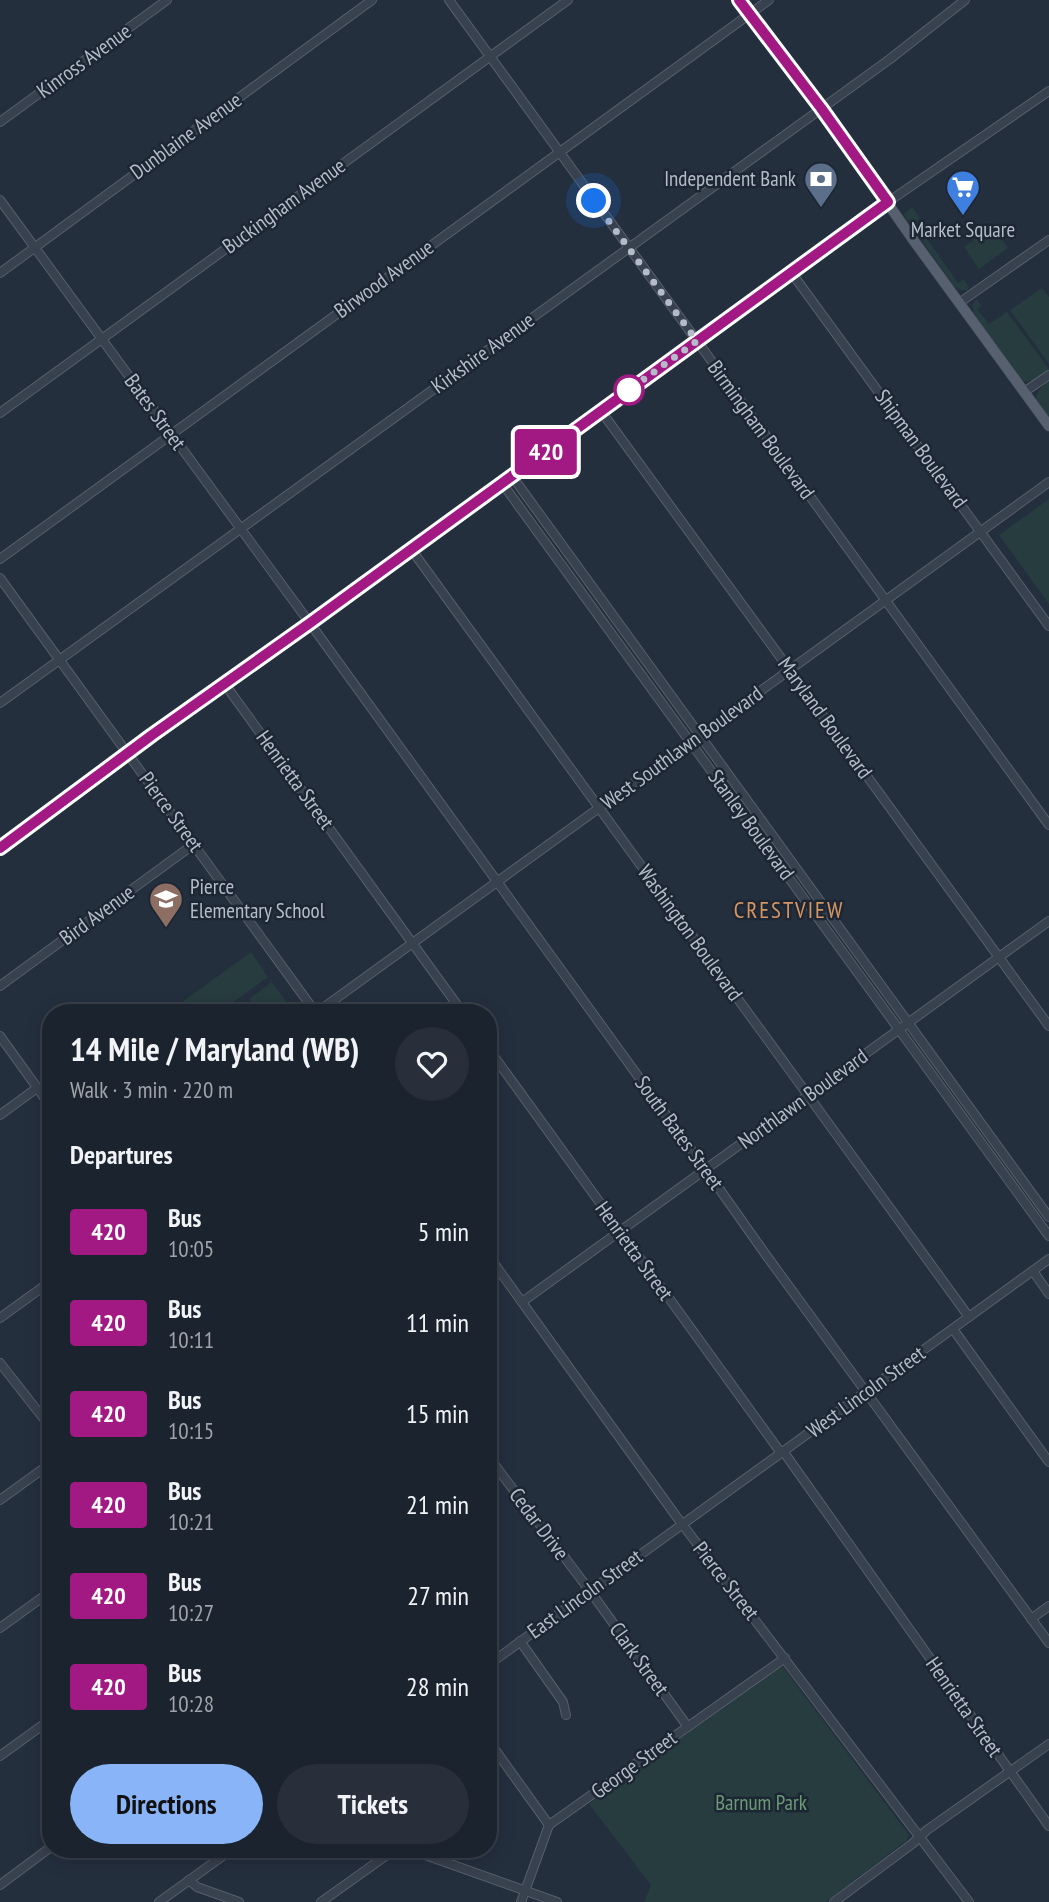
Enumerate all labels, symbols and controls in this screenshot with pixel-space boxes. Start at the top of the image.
street label: Kinross Avenue [31,17,136,104]
street label: Dunblaine Avenue [125,86,247,185]
street label: Buckingham Avenue [217,152,351,259]
bank icon: Independent Bank [802,160,840,209]
place label: Independent Bank [664,165,796,192]
supermarket icon: Market Square [944,168,982,217]
your location [576,183,611,218]
place label: Market Square [911,216,1015,243]
street label: Birwood Avenue [329,233,439,324]
street label: Kirkshire Avenue [426,306,540,399]
street label: Birmingham Boulevard [702,355,821,504]
street label: Bates Street [119,368,192,455]
unlabelled marker [614,375,644,405]
street label: Shipman Boulevard [869,384,974,513]
line badge: 420 [506,429,586,475]
text: 420 [529,436,563,467]
street label: Maryland Boulevard [772,651,879,784]
street label: West Southlawn Boulevard [595,680,768,815]
street label: Henrietta Street [250,725,341,835]
street label: Stanley Boulevard [702,764,801,885]
street label: Pierce Street [133,766,210,857]
street label: Washington Boulevard [632,859,749,1006]
place label: Pierce Elementary School [190,873,325,924]
street label: Bird Avenue [54,878,140,951]
school or university icon: Pierce Elementary School [147,880,185,929]
district label: CRESTVIEW [734,895,844,924]
text: 14 Mile / Maryland (WB) [70,1027,359,1070]
button: heart [395,1027,469,1101]
street label: Northlawn Boulevard [733,1043,873,1155]
street label: South Bates Street [629,1070,730,1195]
text: Walk · 3 min · 220 m [70,1075,233,1104]
text: Departures [70,1138,173,1171]
street label: Henrietta Street [589,1196,680,1306]
text: Bus [168,1201,201,1234]
text: 5 min [418,1215,469,1248]
text: 420 [91,1216,126,1247]
text: 10:05 [168,1234,214,1263]
text: Bus [168,1292,201,1325]
text: 11 min [406,1306,469,1339]
text: 420 [91,1307,126,1338]
text: 10:11 [168,1325,214,1354]
street label: West Lincoln Street [801,1339,930,1444]
text: Bus [168,1383,201,1416]
text: 15 min [406,1397,469,1430]
text: 420 [91,1398,126,1429]
text: 10:15 [168,1416,214,1445]
text: Bus [168,1474,201,1507]
street label: Cedar Drive [503,1482,575,1565]
text: 21 min [406,1488,469,1521]
text: 420 [91,1489,126,1520]
text: 10:21 [168,1507,214,1536]
street label: Pierce Street [687,1536,766,1625]
street label: East Lincoln Street [522,1543,648,1644]
text: Bus [168,1565,201,1598]
text: 27 min [407,1579,469,1612]
text: 420 [91,1580,126,1611]
text: 10:27 [168,1598,214,1627]
street label: Clark Street [604,1617,675,1701]
street label: Henrietta Street [920,1651,1009,1762]
text: Bus [168,1656,201,1689]
text: 28 min [406,1670,469,1703]
text: 420 [91,1671,126,1702]
text: 10:28 [168,1689,214,1718]
street label: George Street [586,1724,682,1805]
button: Directions [70,1764,263,1844]
button: Tickets [277,1764,469,1844]
park label: Barnum Park [715,1789,807,1816]

